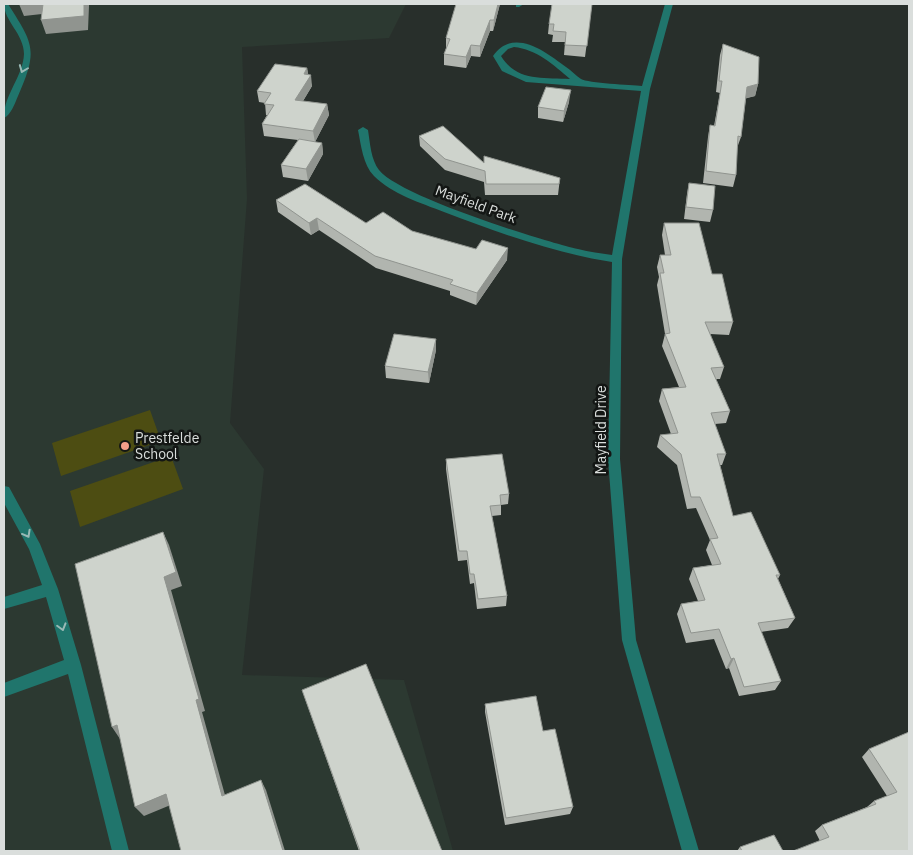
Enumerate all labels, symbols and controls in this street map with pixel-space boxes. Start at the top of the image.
one-way arrow [19,65,29,73]
street label: Mayfield Park [433,181,520,227]
street label: Mayfield Drive [592,385,610,475]
place label: Prestfelde School [135,429,200,463]
marker: Prestfelde School [119,440,131,452]
one-way arrow [21,528,31,537]
one-way arrow [57,623,67,631]

